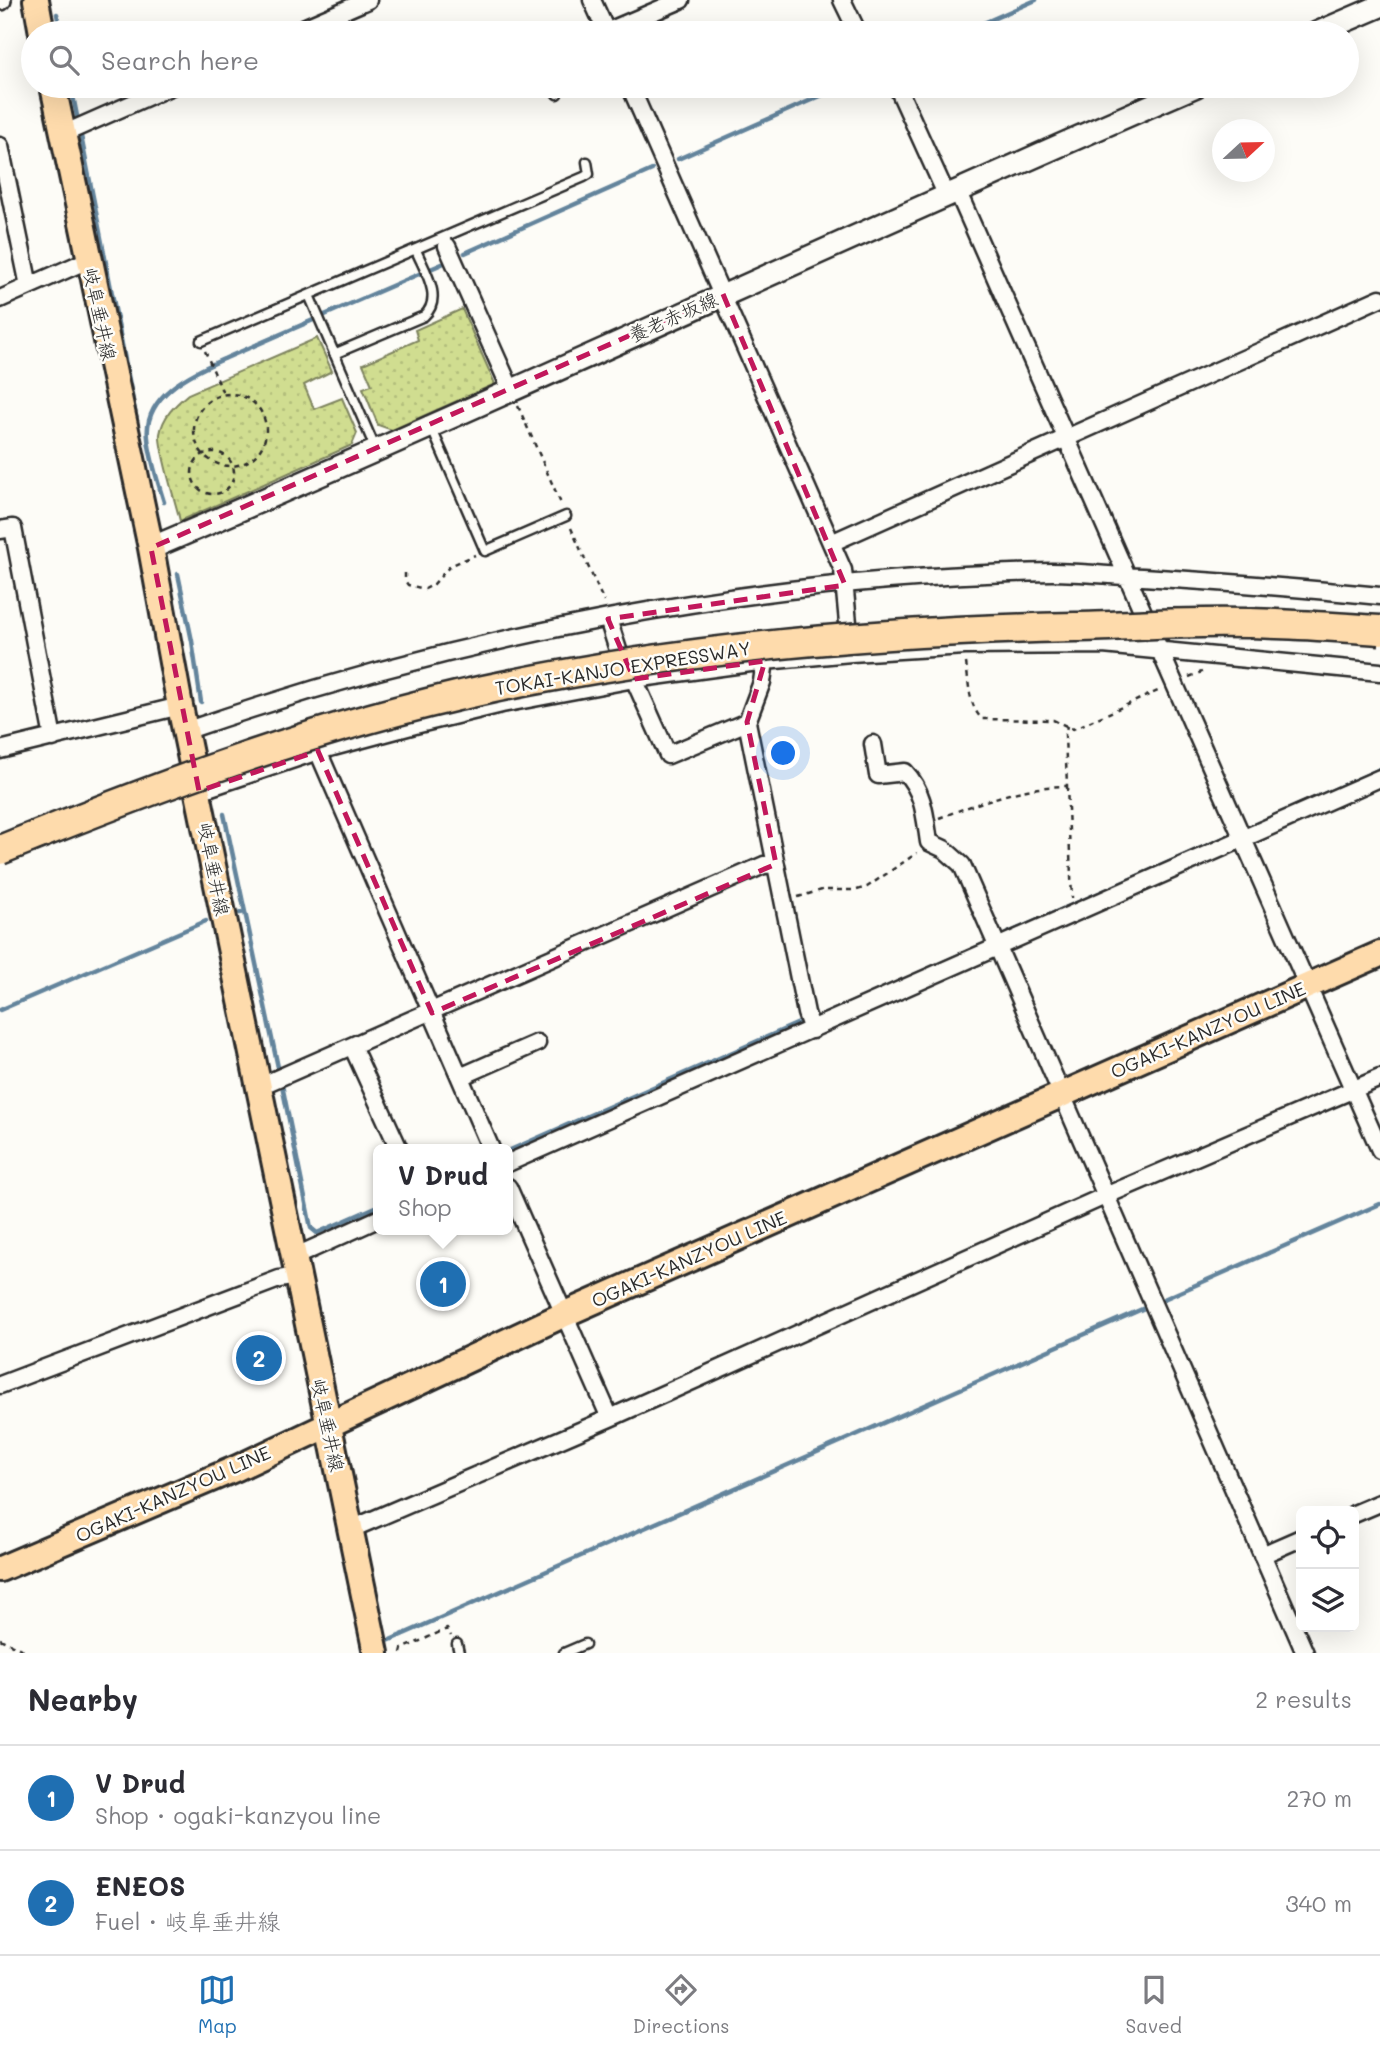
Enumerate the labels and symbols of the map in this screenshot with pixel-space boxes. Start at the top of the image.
north arrow [1212,119,1275,182]
street label: 岐阜垂井線 [78,265,123,363]
street label: 養老赤坂線 [624,286,721,347]
street label: TOKAI-KANJO EXPRESSWAY [493,635,753,700]
your location [766,736,800,770]
street label: 岐阜垂井線 [193,820,236,918]
street label: OGAKI-KANZYOU LINE [1106,975,1309,1084]
street label: OGAKI-KANZYOU LINE [587,1204,790,1313]
pin: 1 [420,1258,466,1310]
pin: 2 [236,1332,282,1384]
street label: 岐阜垂井線 [306,1376,351,1474]
street label: OGAKI-KANZYOU LINE [71,1439,274,1548]

